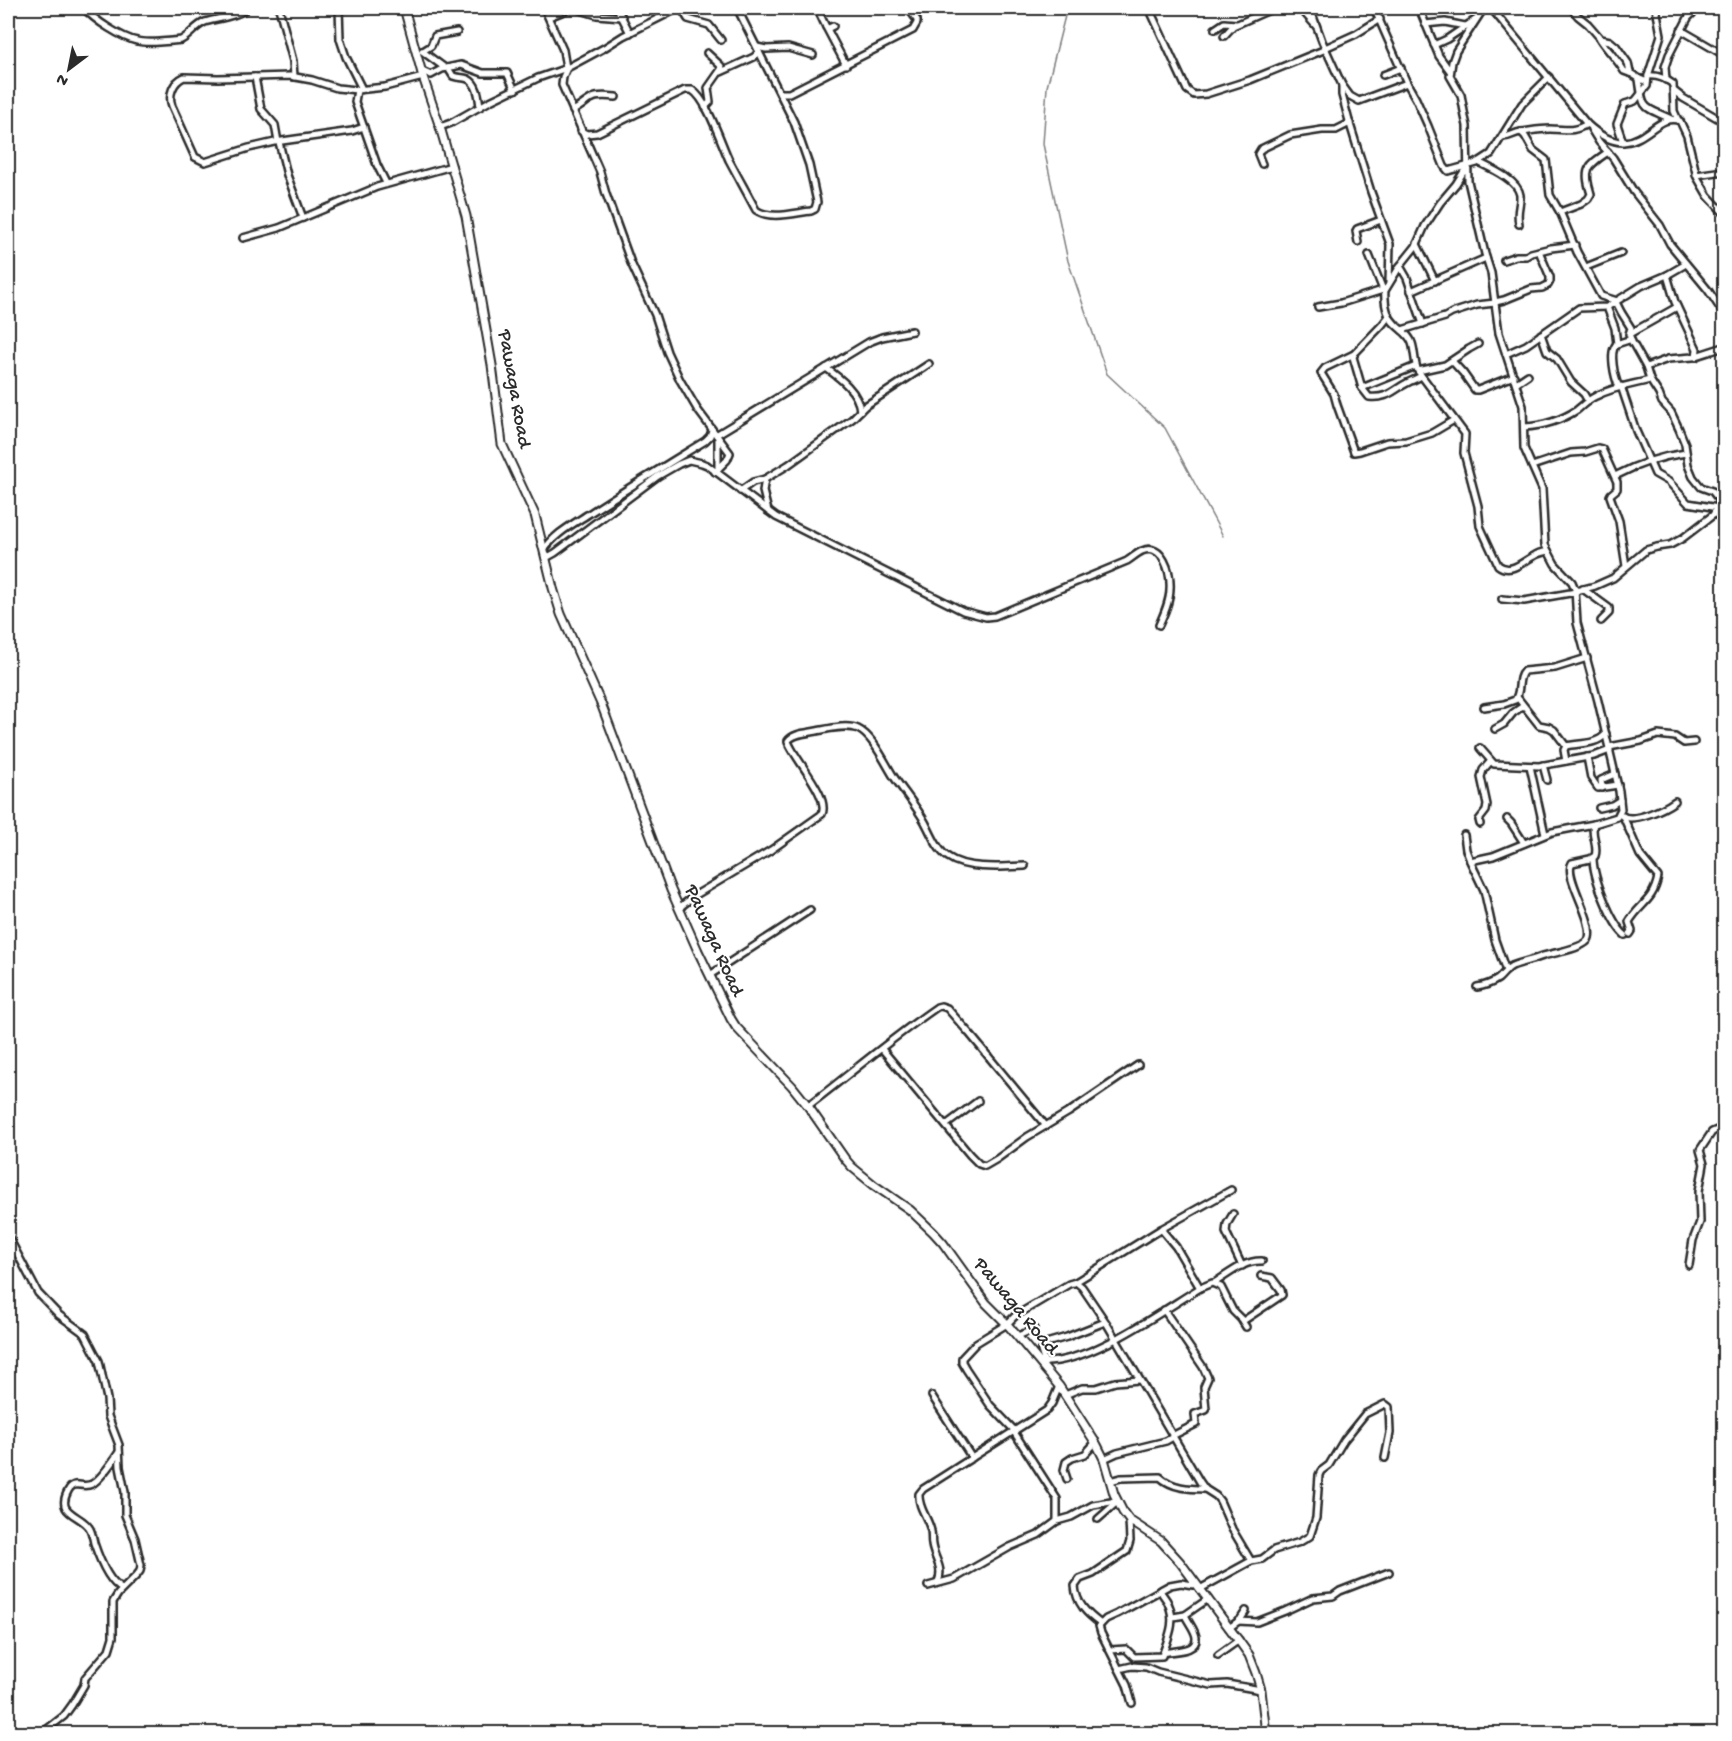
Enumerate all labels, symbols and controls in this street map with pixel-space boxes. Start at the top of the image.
north arrow [39,39,99,99]
text: N [53,68,72,90]
street label: Pawaga Road [491,327,535,452]
street label: Pawaga Road [678,881,749,1002]
street label: Pawaga Road [967,1253,1064,1362]

